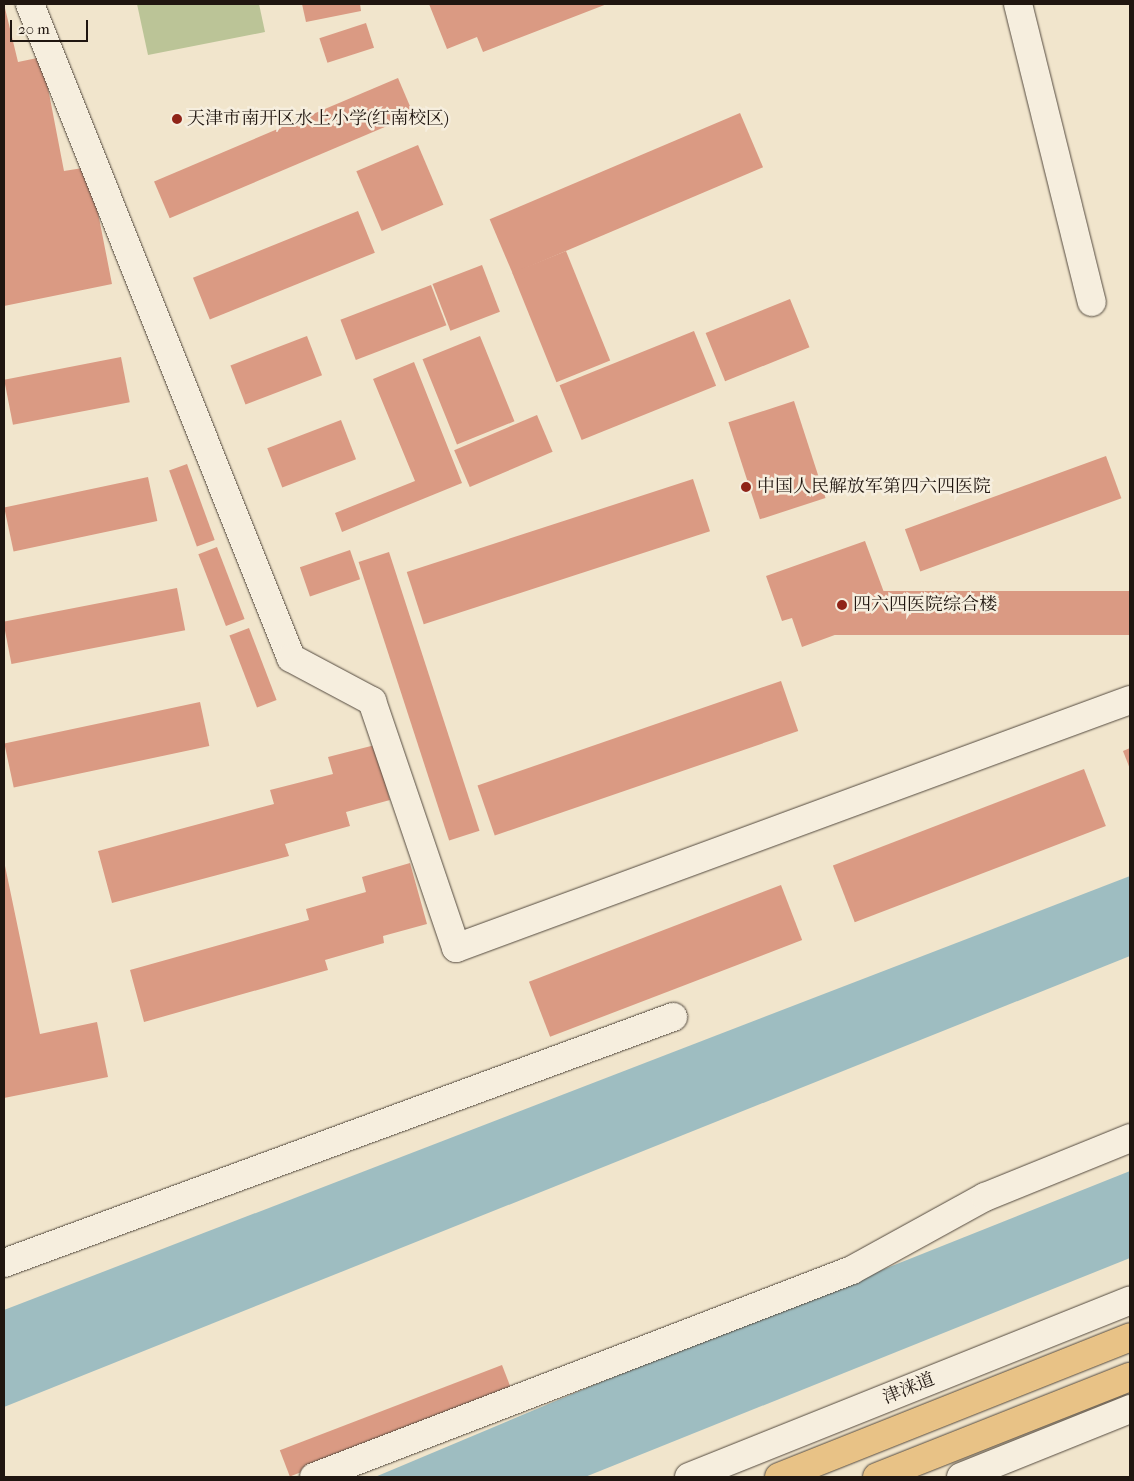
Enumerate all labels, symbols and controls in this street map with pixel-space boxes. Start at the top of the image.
scale bar [12,10,90,42]
text: 20 m [18,20,50,38]
place label: 天津市南开区水上小学(红南校区) [187,108,449,130]
marker: 天津市南开区水上小学(红南校区) [171,113,183,125]
place label: 中国人民解放军第四六四医院 [757,476,991,498]
marker: 中国人民解放军第四六四医院 [739,480,753,494]
place label: 四六四医院综合楼 [853,594,997,616]
marker: 四六四医院综合楼 [835,598,849,612]
street label: 津涞道 [880,1369,938,1409]

